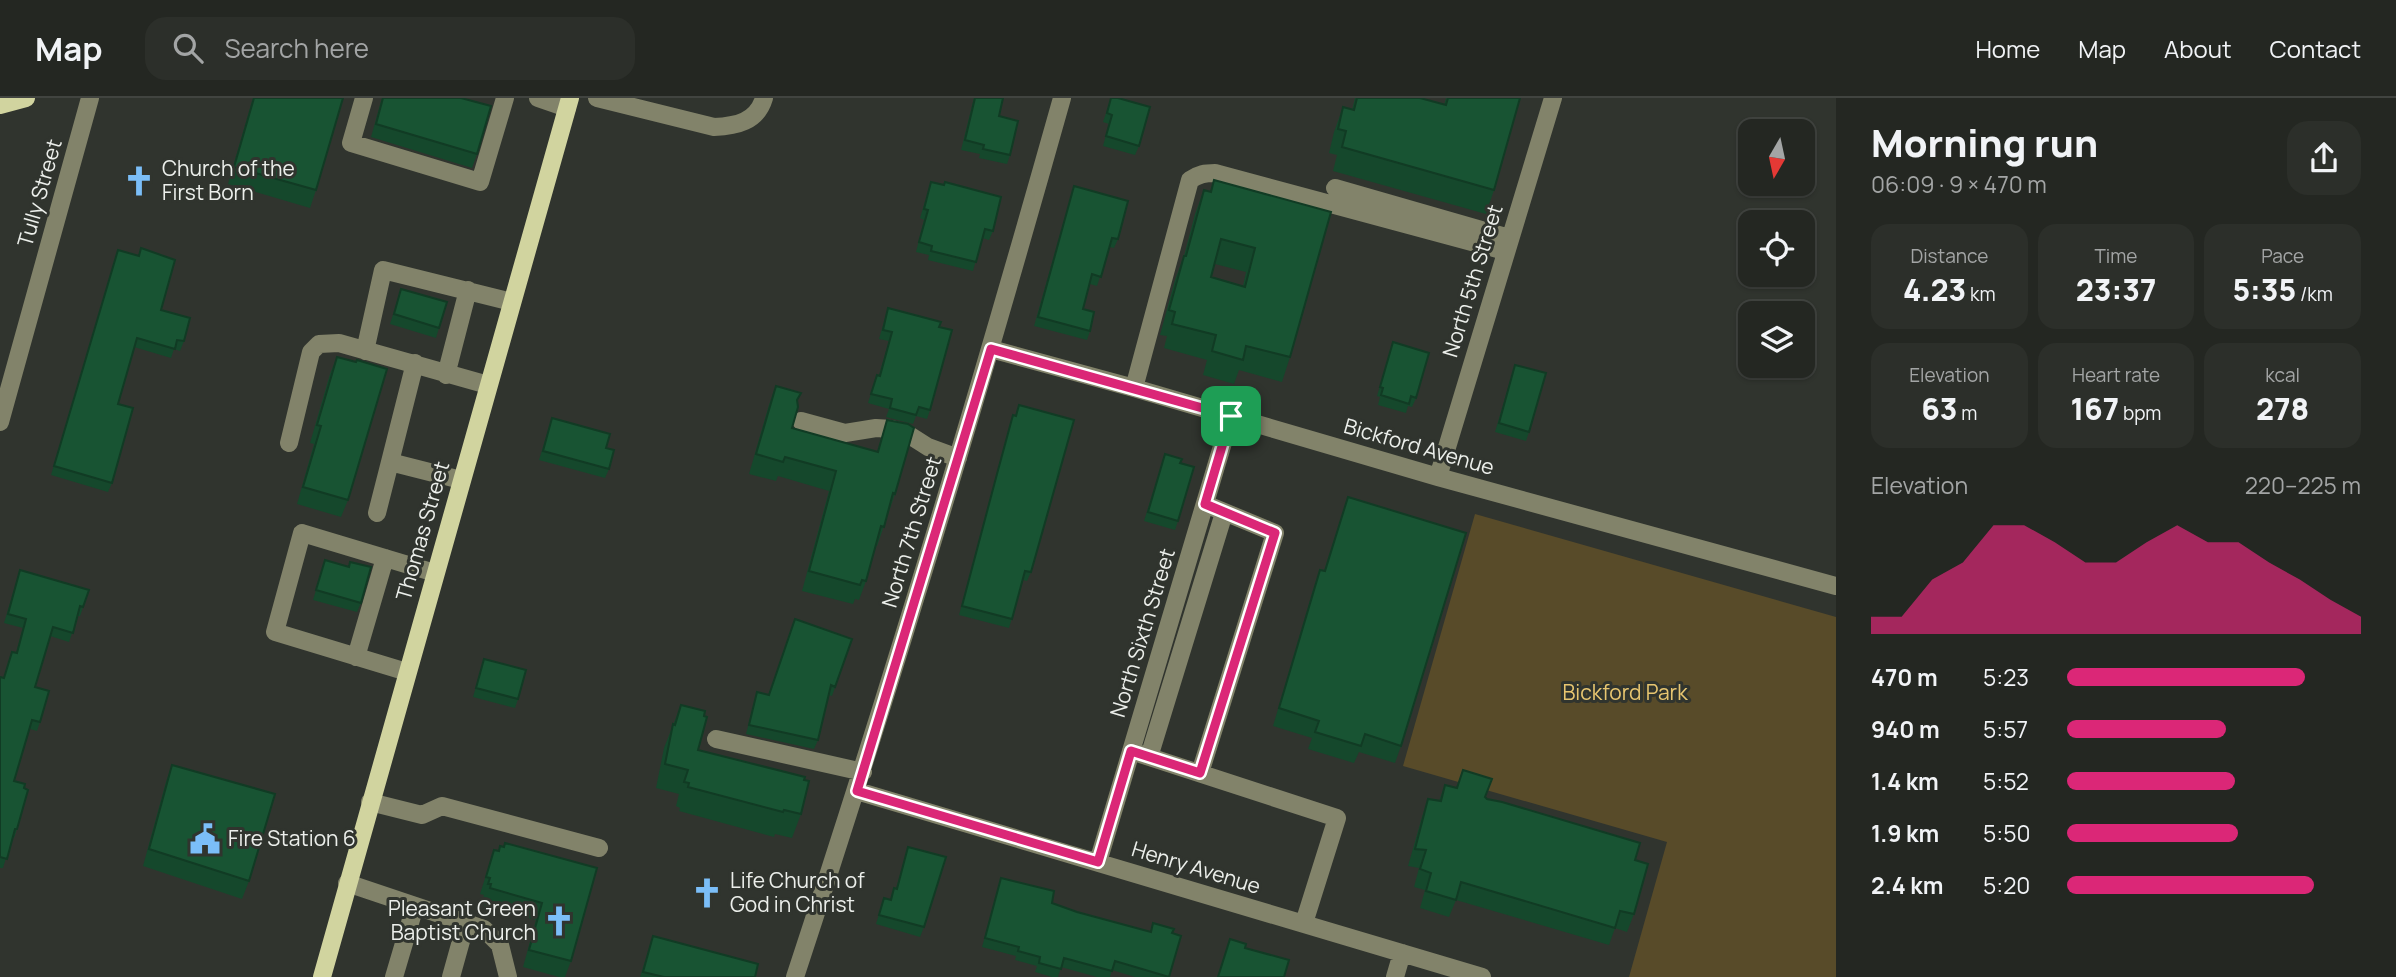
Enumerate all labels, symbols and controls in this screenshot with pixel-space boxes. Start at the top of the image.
search box [145,17,635,80]
text: Map [35,26,103,71]
icon: search [169,29,207,67]
text: Search here [225,30,369,66]
text: Home [1975,32,2040,65]
text: Map [2078,32,2126,65]
text: About [2164,32,2232,65]
text: Contact [2270,32,2361,65]
text: Morning run [1871,116,2098,168]
north arrow [1738,119,1815,196]
map controls [1738,119,1815,378]
button: share [2287,121,2361,195]
street label: Tully Street [10,136,68,250]
place label: Church of the First Born [162,154,295,206]
church icon: Church of the First Born [122,164,156,198]
text: 06:09 · 9 × 470 m [1871,168,2047,200]
street label: North 5th Street [1436,201,1509,361]
button: locate [1738,210,1815,287]
text: Distance [1910,243,1988,269]
text: Time [2095,243,2137,269]
text: Pace [2261,243,2304,269]
text: 4.23 [1903,269,1966,310]
text: 23:37 [2076,269,2156,310]
text: 5:35 [2232,269,2296,310]
text: km [1966,281,1996,307]
text: /km [2296,281,2333,307]
button: layers [1738,301,1815,378]
text: Elevation [1909,362,1989,388]
text: Heart rate [2072,362,2160,388]
text: kcal [2265,362,2300,388]
pin [1201,386,1261,446]
text: 63 [1921,388,1958,429]
text: 167 [2070,388,2119,429]
text: 278 [2256,388,2309,429]
icon: arrive [1212,397,1250,435]
text: m [1958,400,1977,426]
text: bpm [2119,400,2162,426]
street label: Bickford Avenue [1341,411,1498,481]
street label: North 7th Street [875,453,947,611]
street label: Thomas Street [389,458,455,604]
text: Elevation [1871,469,1968,501]
text: 220–225 m [2245,469,2361,501]
street label: North Sixth Street [1103,545,1181,721]
text: 470 m [1871,661,1938,693]
text: 5:23 [1983,661,2029,693]
park label: Bickford Park [1562,678,1688,706]
text: 940 m [1871,713,1940,745]
text: 5:57 [1983,713,2028,745]
text: 1.4 km [1871,765,1939,797]
text: 5:52 [1983,765,2029,797]
text: 1.9 km [1871,817,1939,849]
text: 5:50 [1983,817,2030,849]
public building icon: Fire Station 6 [188,822,222,856]
place label: Fire Station 6 [228,824,356,852]
street label: Henry Avenue [1128,834,1264,900]
place label: Life Church of God in Christ [730,866,865,918]
text: 2.4 km [1871,869,1943,901]
text: 5:20 [1983,869,2030,901]
church icon: Life Church of God in Christ [690,876,724,910]
place label: Pleasant Green Baptist Church [388,894,536,946]
church icon: Pleasant Green Baptist Church [542,904,576,938]

